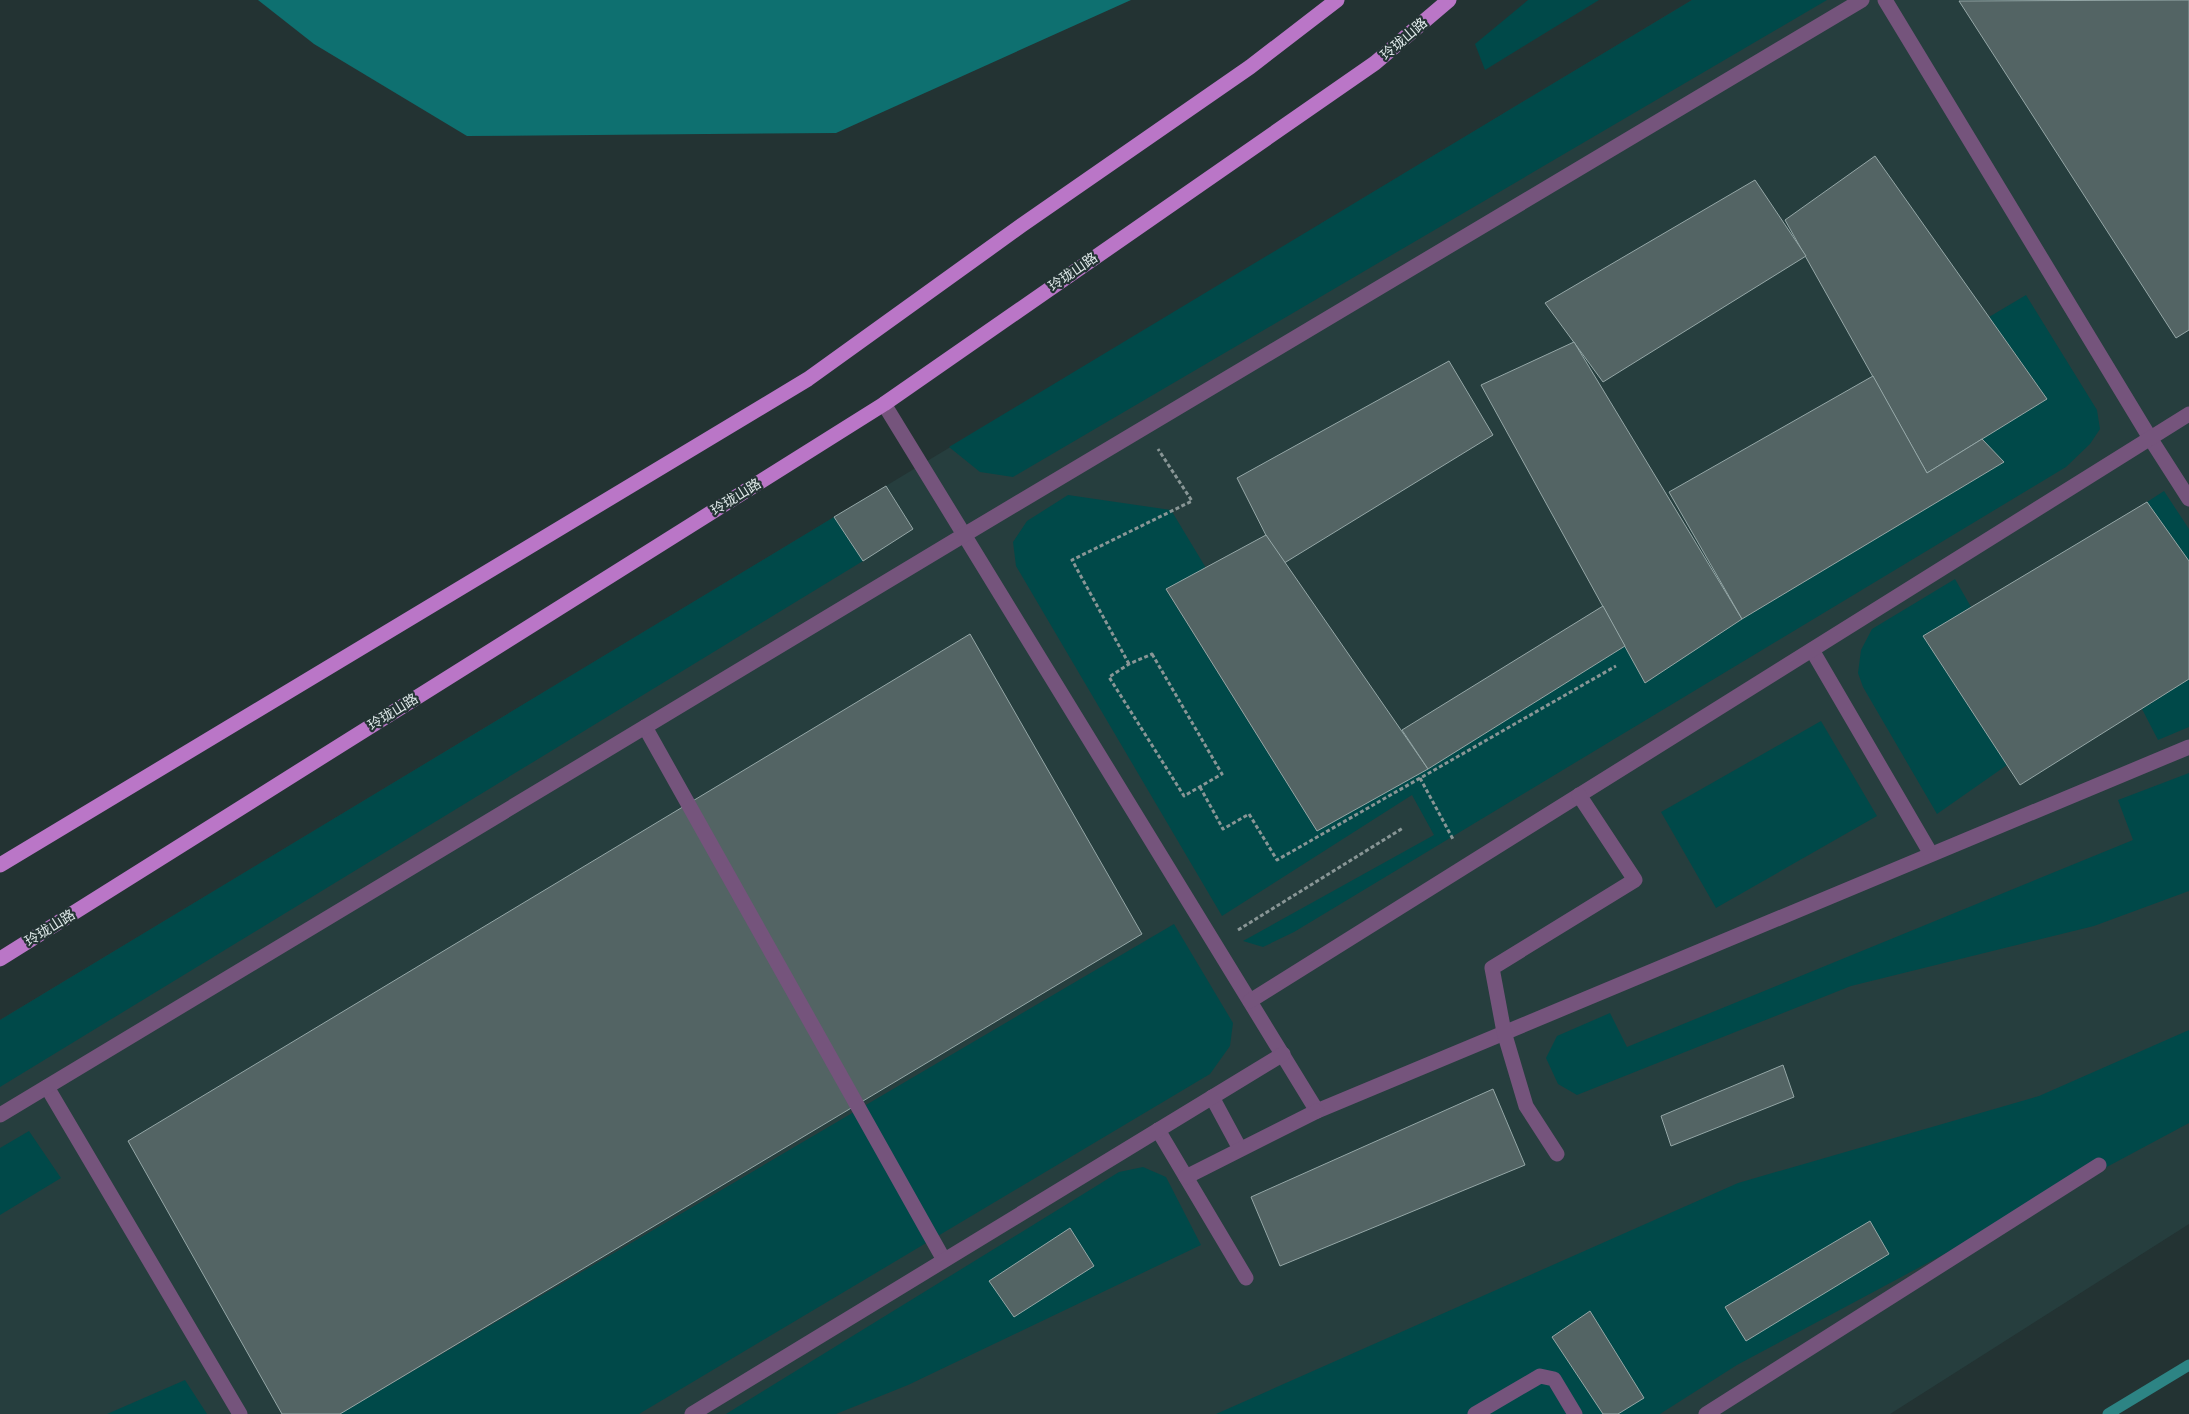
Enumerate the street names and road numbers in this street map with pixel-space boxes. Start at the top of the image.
street label: 玲珑山路 [1377,14,1431,64]
street label: 玲珑山路 [1045,249,1101,295]
street label: 玲珑山路 [708,475,764,519]
street label: 玲珑山路 [365,690,421,734]
street label: 玲珑山路 [22,906,78,950]

